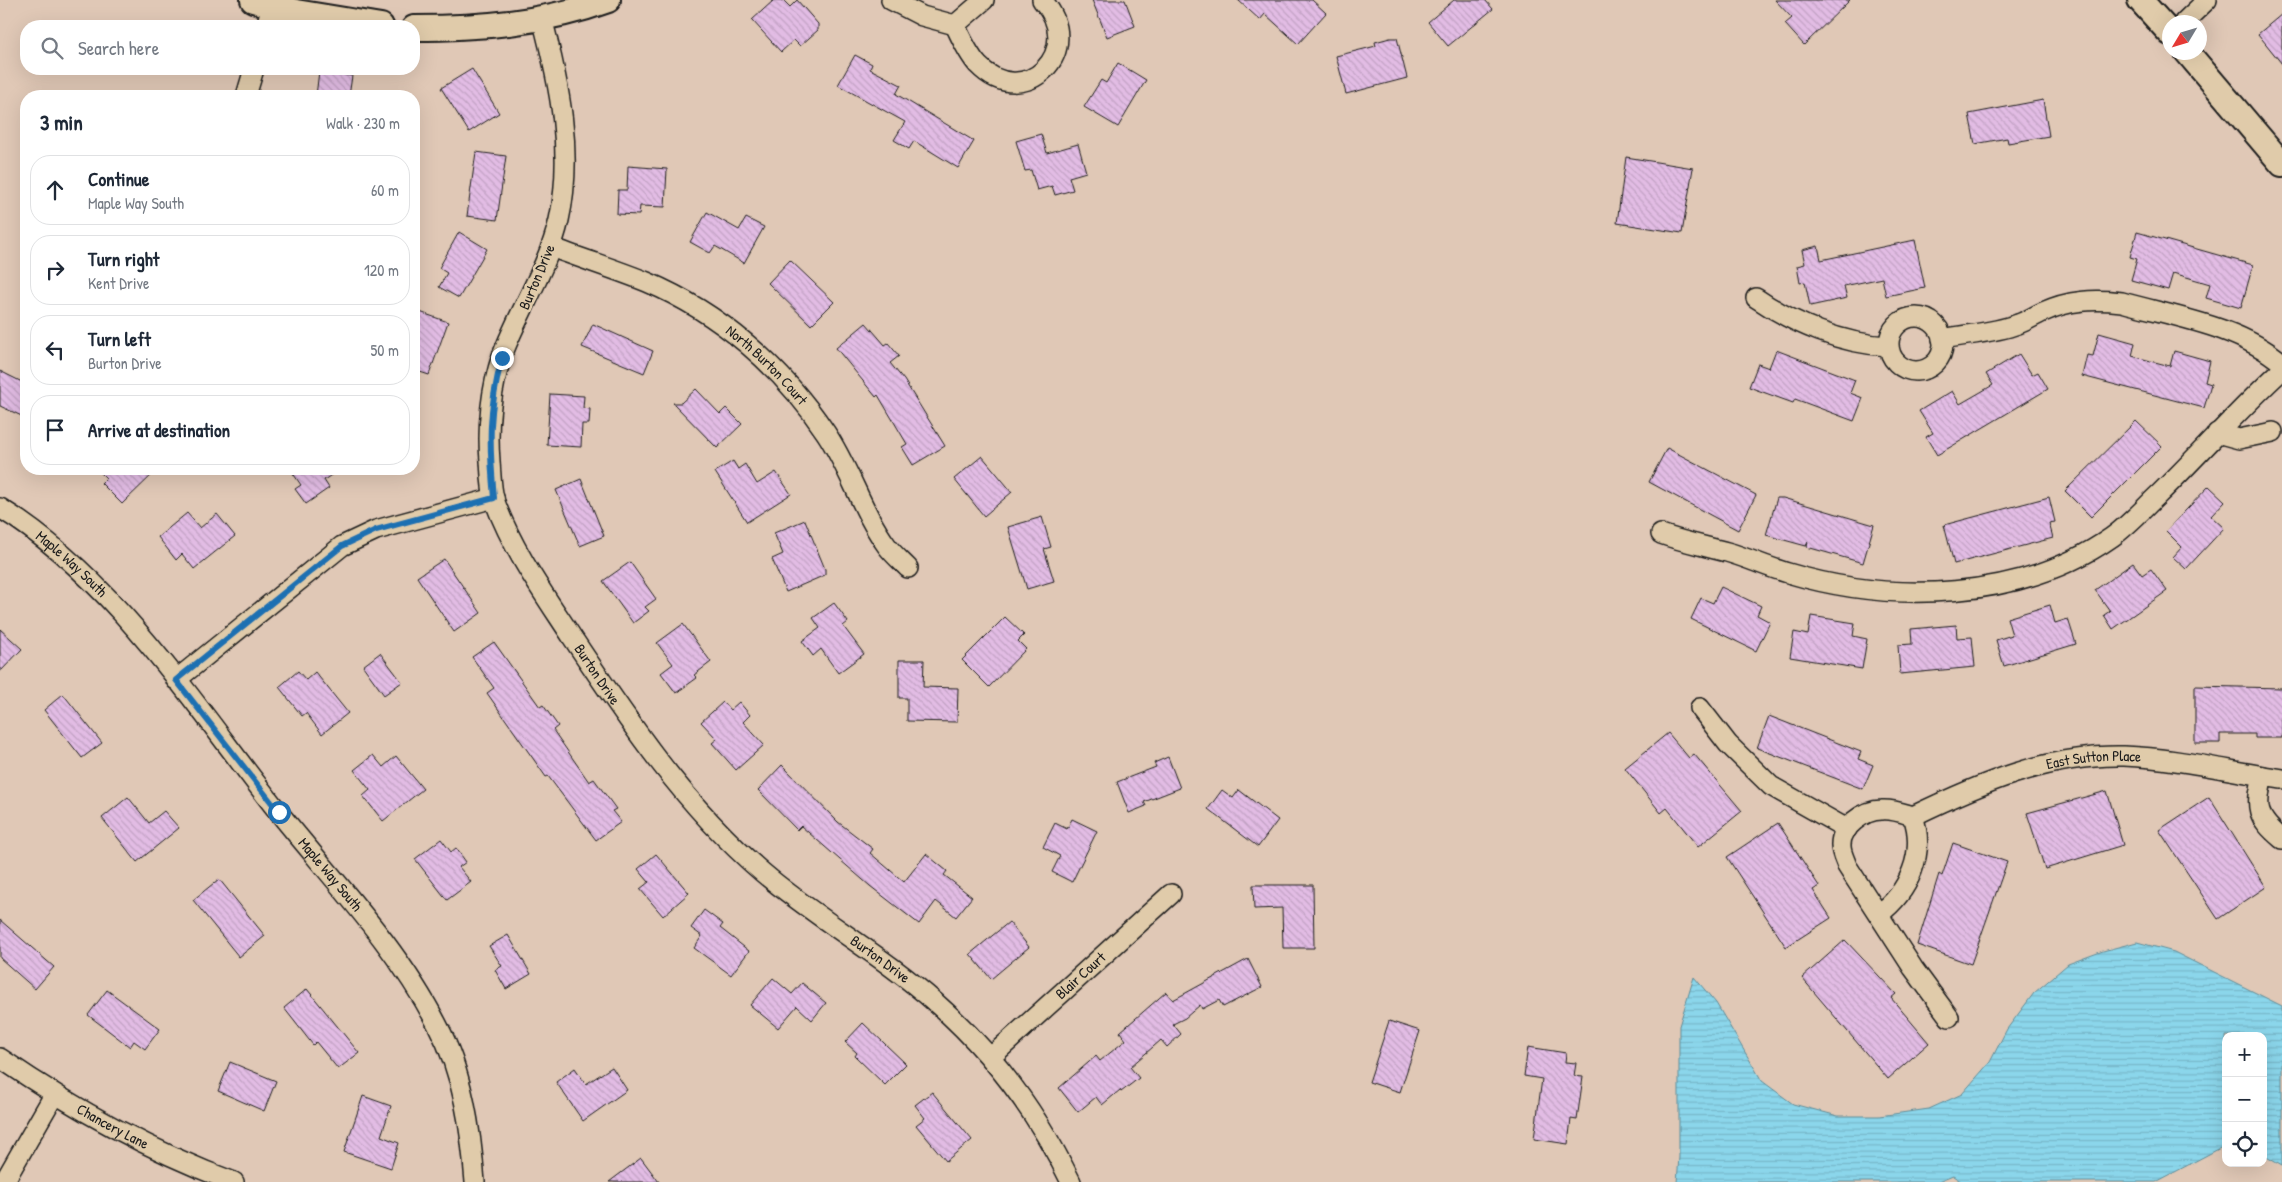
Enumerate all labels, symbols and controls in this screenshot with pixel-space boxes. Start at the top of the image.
north arrow [2162,15,2207,60]
search box [20,20,420,75]
icon: search [38,34,66,62]
text: Search here [78,35,159,61]
text: 3 min [40,108,83,137]
text: Walk · 230 m [326,112,400,134]
text: Continue [88,166,149,192]
icon: ahead [41,176,69,204]
text: 60 m [371,179,399,201]
text: Maple Way South [88,192,184,214]
street label: Burton Drive [513,241,560,313]
text: Turn right [88,246,159,272]
icon: right [41,256,69,284]
text: 120 m [364,259,399,281]
text: Kent Drive [88,272,149,294]
street label: North Burton Court [722,320,813,410]
text: Turn left [88,326,151,352]
icon: left [41,336,69,364]
text: 50 m [371,339,399,361]
route end [491,347,514,370]
text: Burton Drive [88,352,162,374]
icon: arrive [41,416,69,444]
text: Arrive at destination [88,417,230,443]
street label: Maple Way South [32,525,112,601]
street label: Burton Drive [570,640,626,709]
street label: East Sutton Place [2044,745,2142,774]
route start [268,801,291,824]
street label: Maple Way South [294,833,368,916]
street label: Burton Drive [846,930,915,988]
street label: Blair Court [1051,946,1111,1004]
map controls [2222,1032,2267,1167]
button: + [2222,1032,2267,1077]
button: − [2222,1077,2267,1122]
street label: Chancery Lane [73,1098,152,1154]
button: locate [2222,1122,2267,1167]

